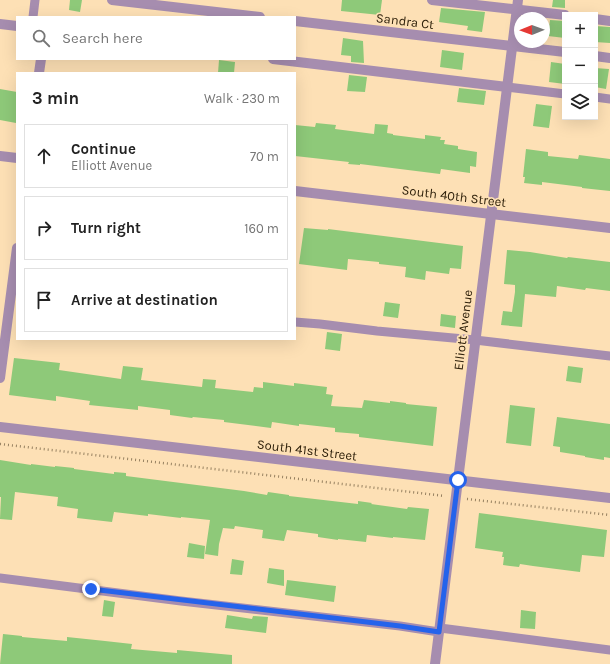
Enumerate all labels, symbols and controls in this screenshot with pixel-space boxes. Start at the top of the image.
street label: Sandra Ct [375,10,435,32]
north arrow [514,12,550,48]
map controls [562,12,598,120]
button: + [562,12,598,48]
search box [16,16,296,60]
icon: search [30,27,52,49]
text: Search here [62,29,143,47]
button: − [562,48,598,84]
button: layers [562,84,598,120]
text: 3 min [32,88,79,108]
text: Walk · 230 m [204,91,280,106]
text: Continue [71,140,136,158]
icon: ahead [33,145,55,167]
text: 70 m [250,149,279,164]
text: Elliott Avenue [71,158,152,173]
street label: South 40th Street [401,182,507,210]
icon: right [33,217,55,239]
text: Turn right [71,219,141,237]
text: 160 m [244,221,279,236]
street label: Elliott Avenue [451,288,475,371]
icon: arrive [33,289,55,311]
text: Arrive at destination [71,291,218,309]
street label: South 41st Street [256,436,358,464]
route start [449,471,467,489]
route end [82,580,100,598]

